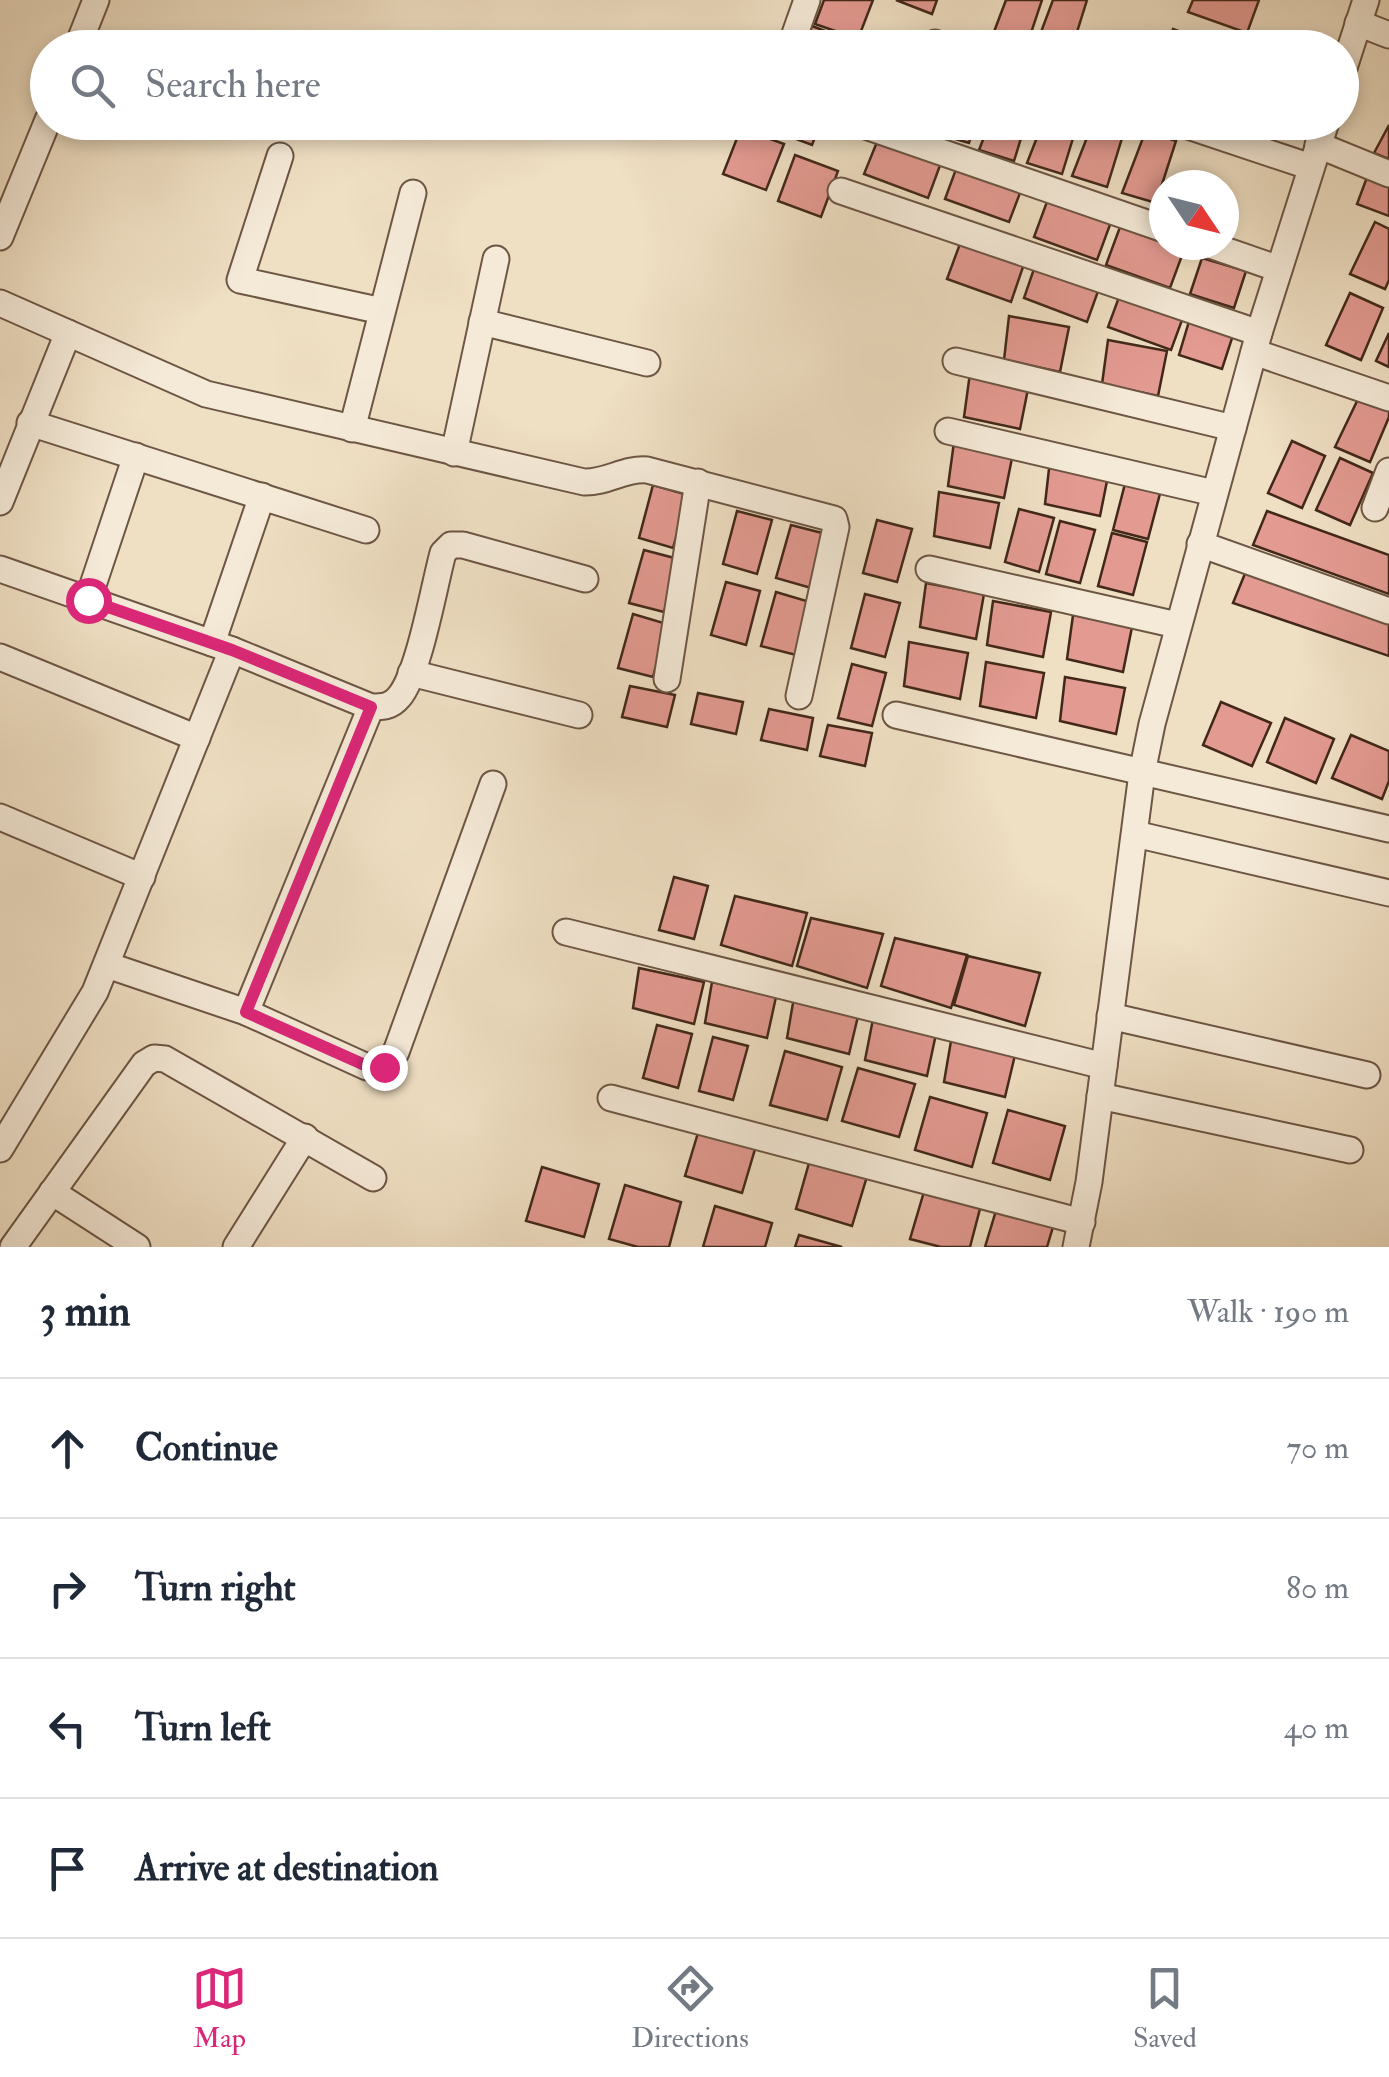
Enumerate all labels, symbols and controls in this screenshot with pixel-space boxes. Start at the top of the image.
search box [30,30,1359,140]
icon: search [65,58,120,113]
text: Search here [145,61,321,109]
north arrow [1149,170,1239,260]
route start [66,578,112,624]
route end [362,1045,408,1091]
text: 3 min [40,1286,130,1338]
text: Walk · 190 m [1187,1292,1349,1332]
icon: ahead [40,1421,95,1476]
text: Continue [135,1424,278,1472]
text: 70 m [1286,1428,1349,1468]
icon: right [40,1561,95,1616]
text: Turn right [135,1564,296,1612]
text: 80 m [1286,1568,1349,1608]
icon: left [40,1701,95,1756]
text: Turn left [135,1704,271,1752]
text: 40 m [1284,1708,1349,1748]
icon: arrive [40,1841,95,1896]
text: Arrive at destination [135,1844,439,1892]
tab: Map [192,1961,247,2056]
tab: Directions [631,1961,749,2056]
tab: Saved [1133,1961,1197,2056]

